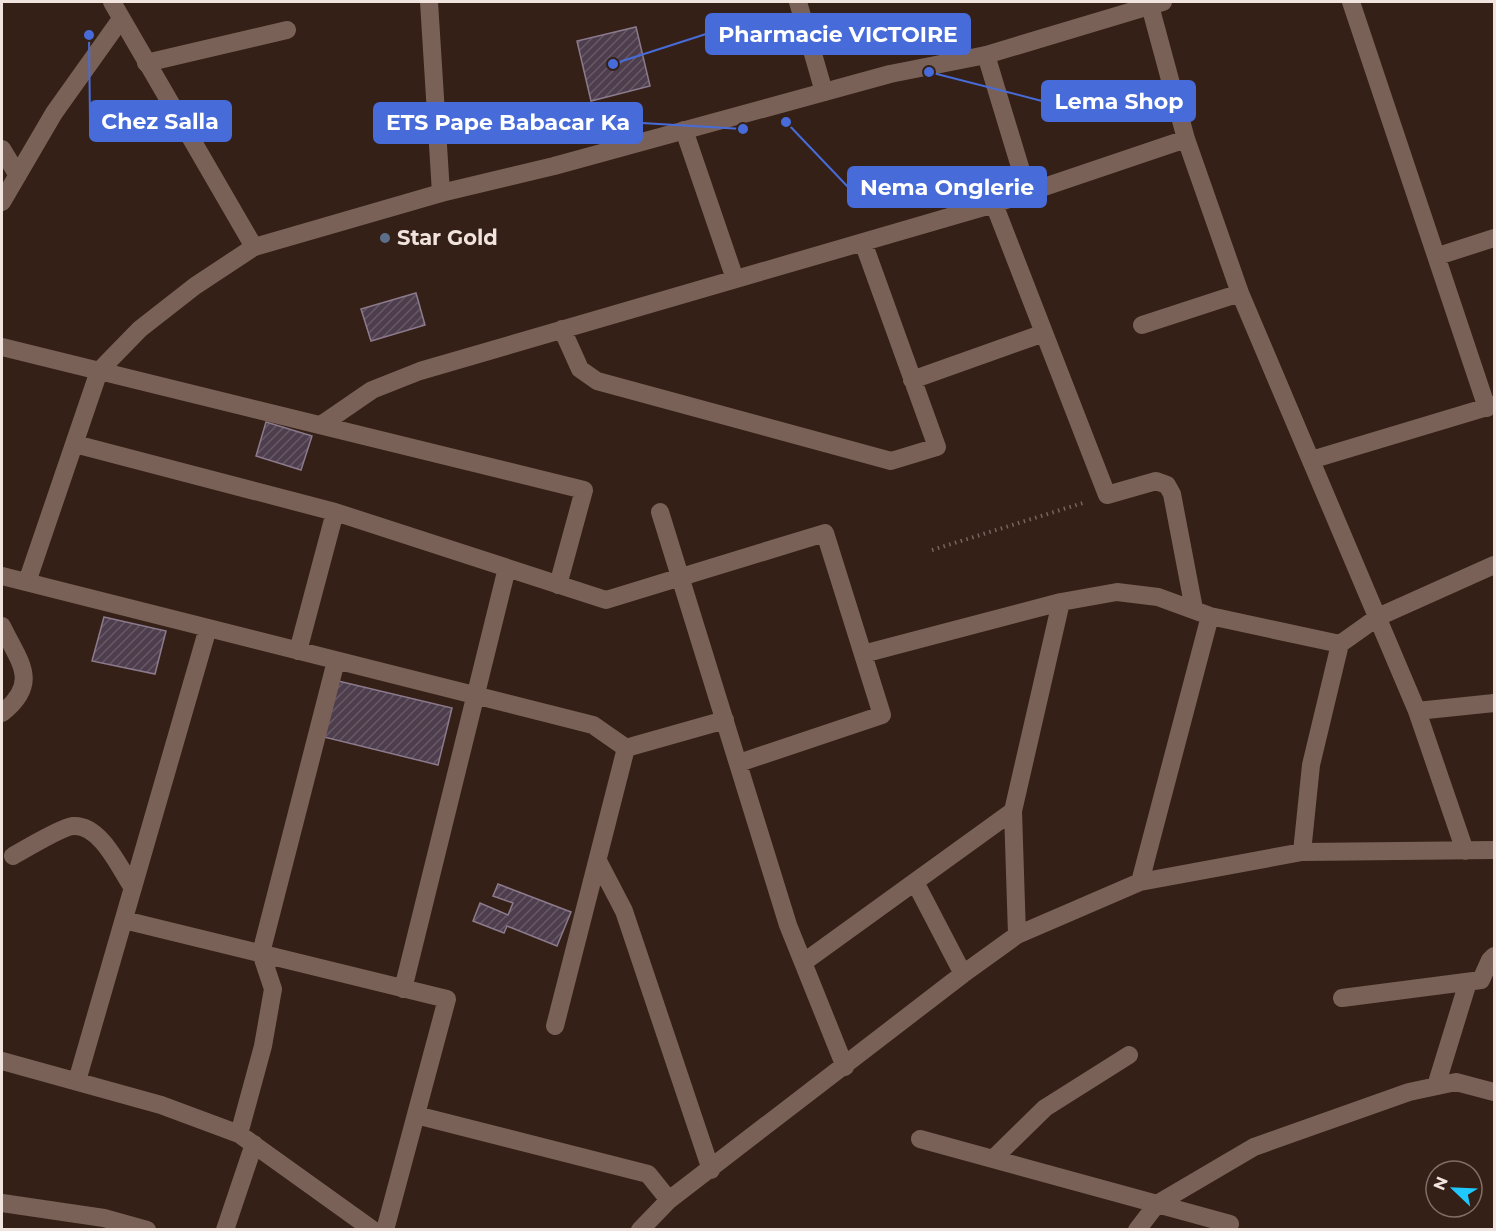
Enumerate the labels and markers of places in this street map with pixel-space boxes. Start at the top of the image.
callout: Pharmacie VICTOIRE [706,14,970,54]
callout: Lema Shop [1042,81,1195,121]
callout: Chez Salla [90,101,231,141]
callout: ETS Pape Babacar Ka [374,103,642,143]
callout: Nema Onglerie [848,167,1046,207]
place label: Star Gold [397,225,498,250]
marker: Star Gold [378,231,392,245]

